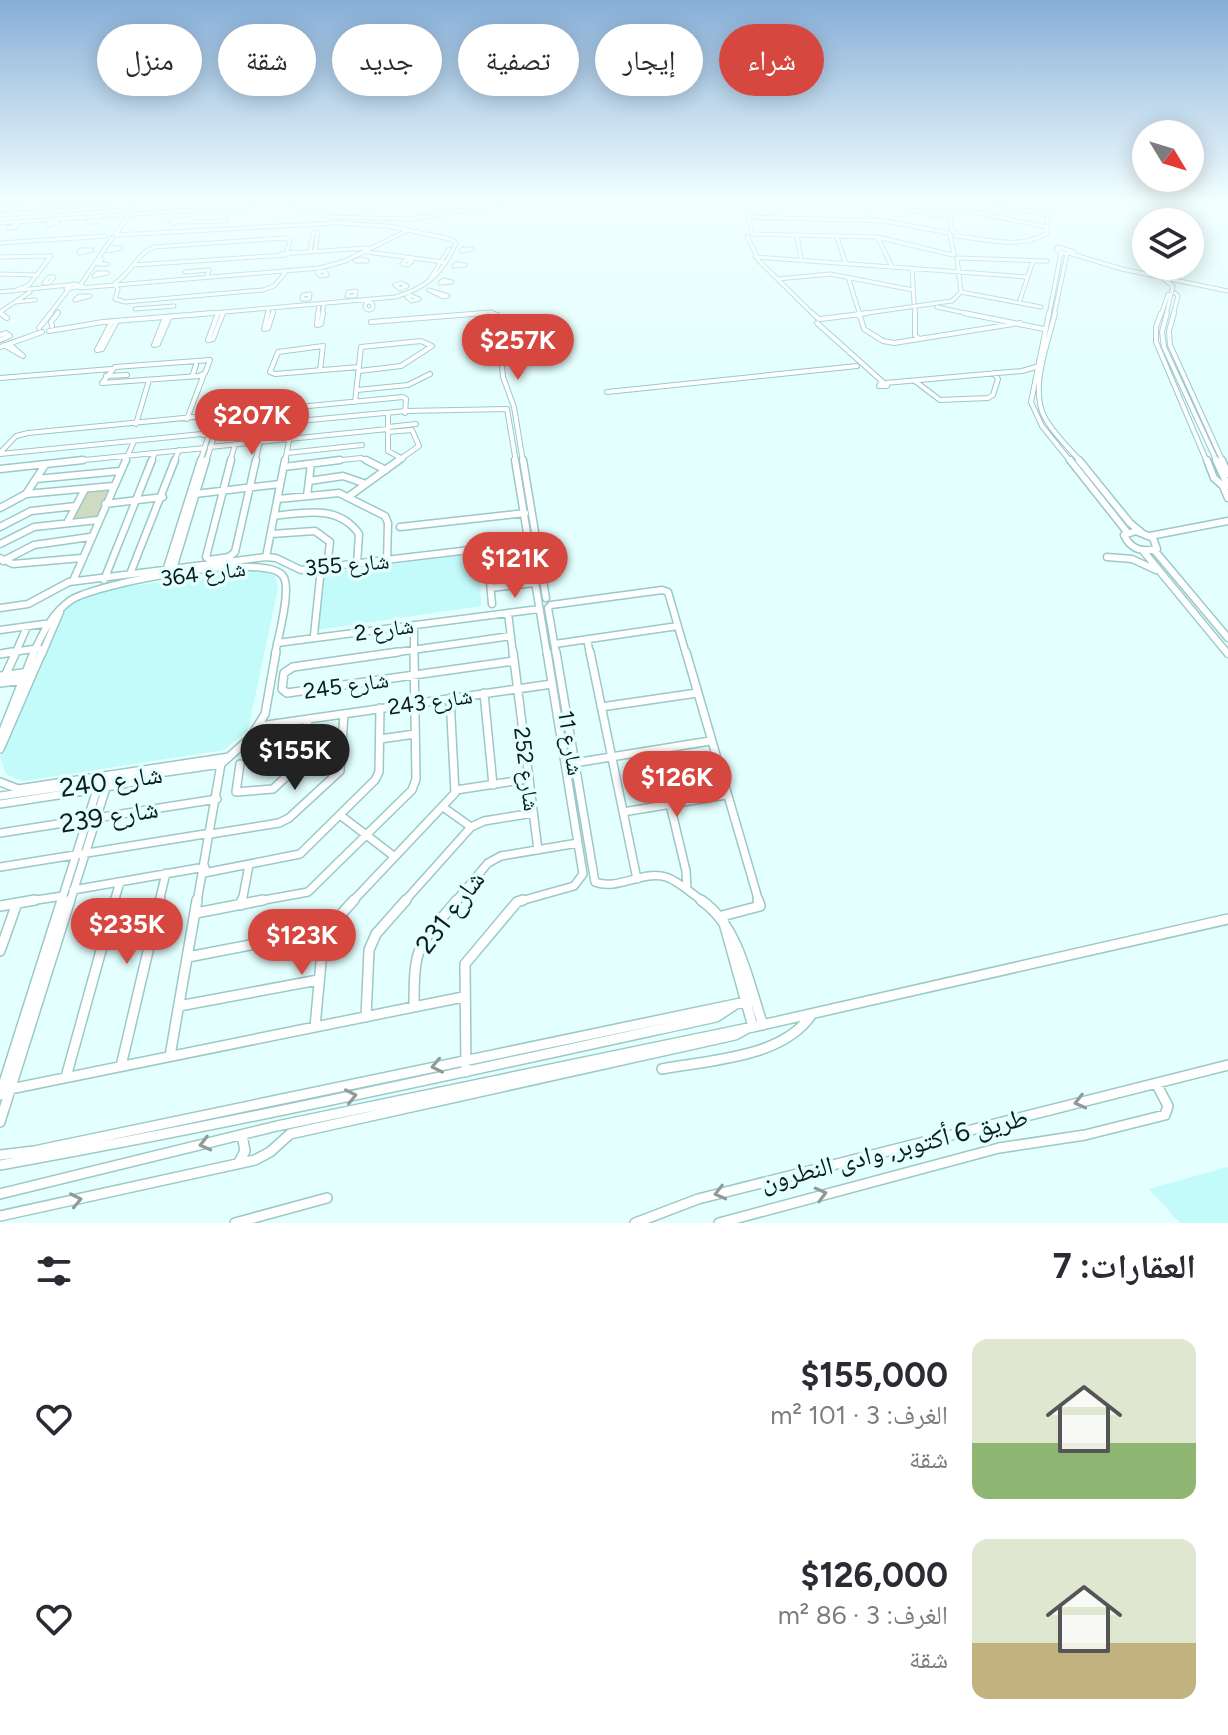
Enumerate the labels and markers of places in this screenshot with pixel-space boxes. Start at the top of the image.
pin: $257K [462,314,574,382]
pin: $207K [196,389,308,457]
pin: $121K [459,532,571,600]
pin: $155K [239,724,351,792]
pin: $126K [621,751,733,819]
pin: $235K [71,898,183,966]
pin: $123K [246,909,358,977]

